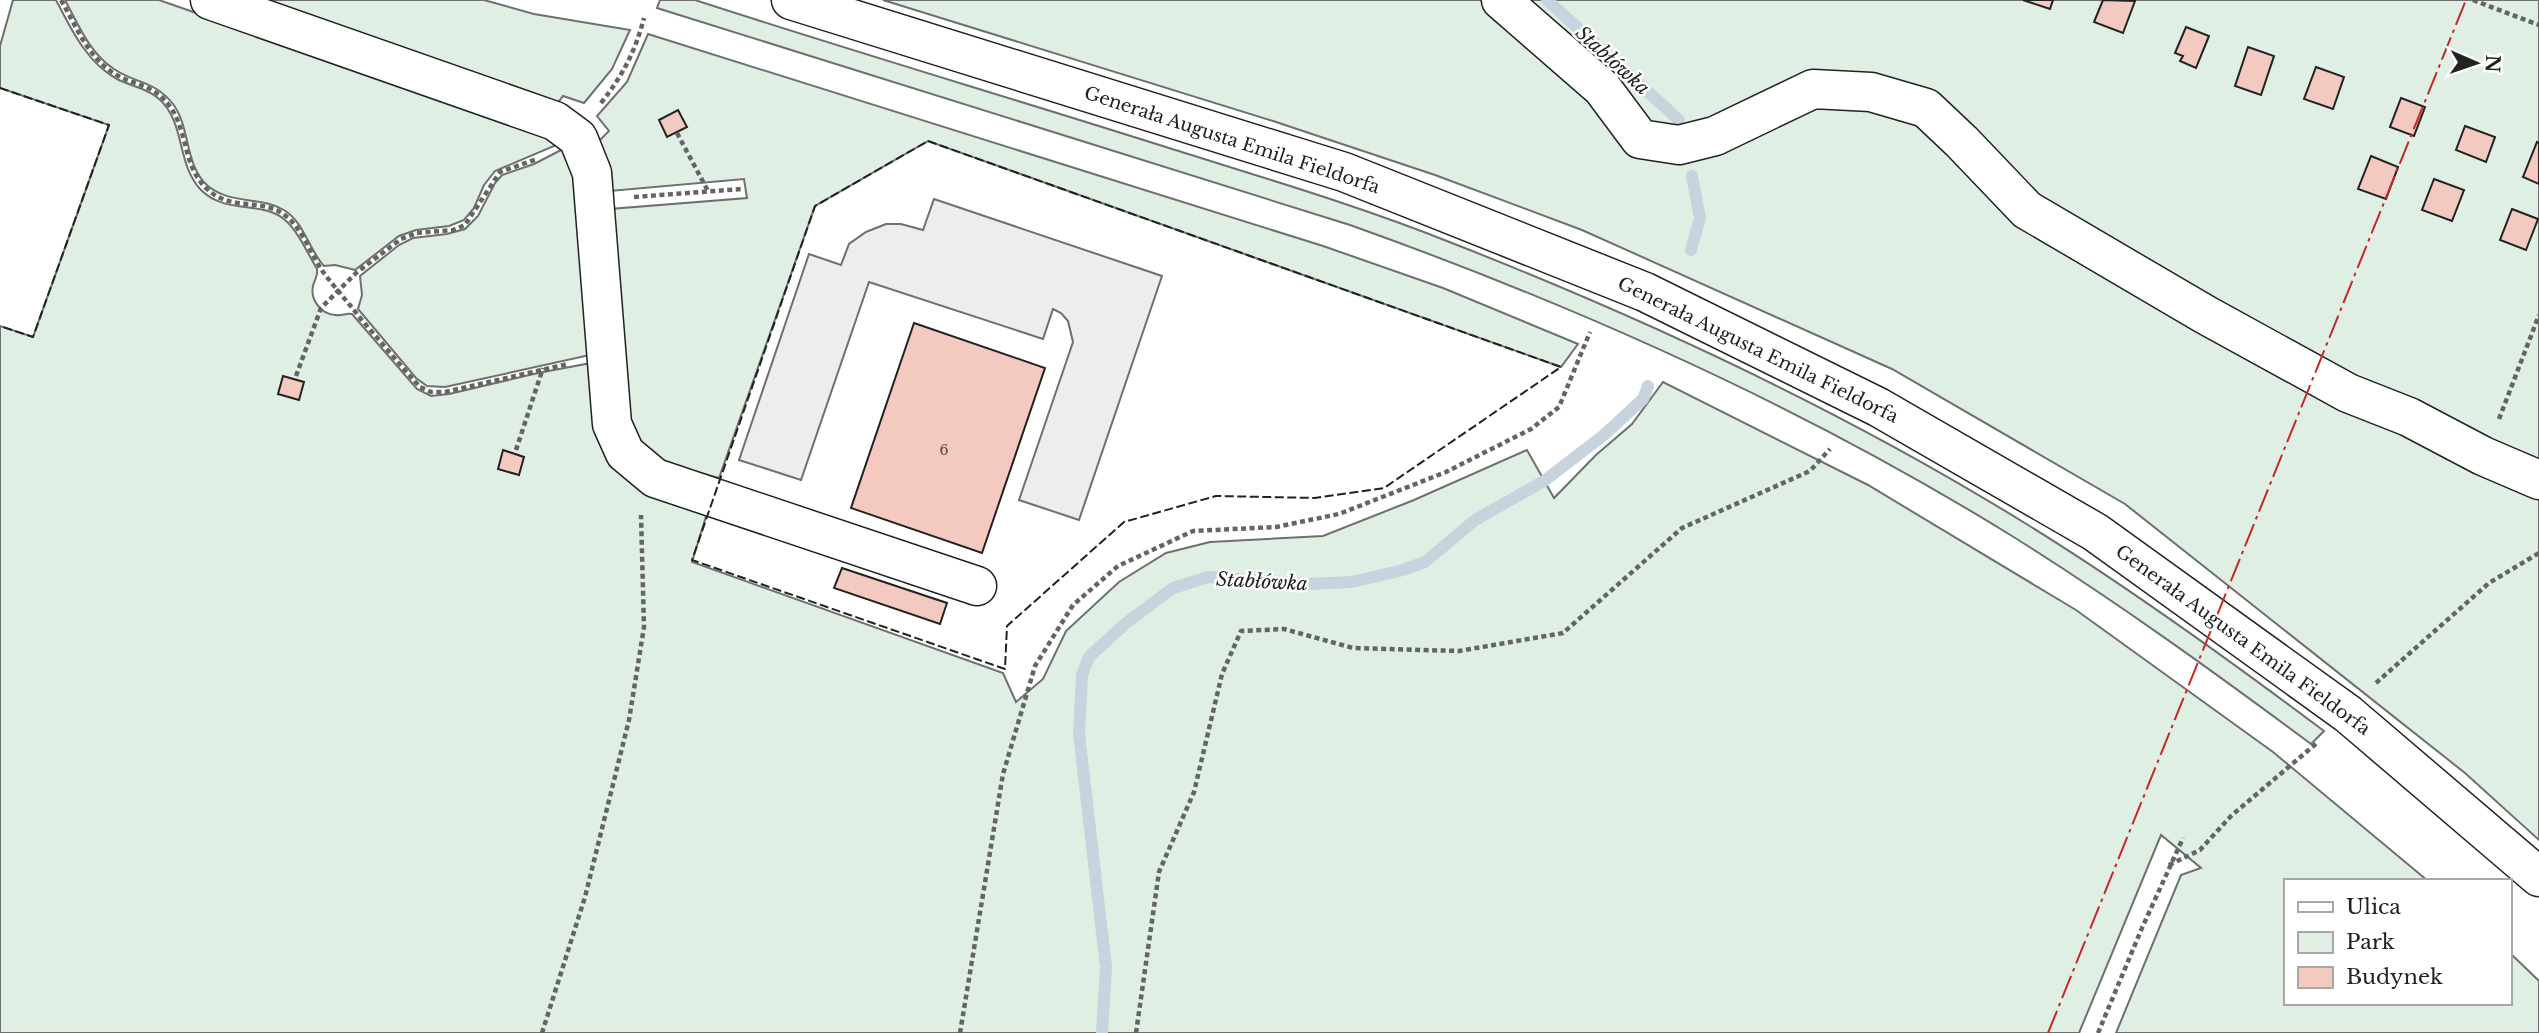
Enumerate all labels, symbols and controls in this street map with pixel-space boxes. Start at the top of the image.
water label: Stabłówka [1571,21,1655,100]
north arrow [2441,28,2511,98]
text: N [2481,54,2504,73]
street label: Generała Augusta Emila Fieldorfa [1081,82,1383,198]
street label: Generała Augusta Emila Fieldorfa [1614,272,1902,428]
house number: 6 [939,441,949,459]
street label: Generała Augusta Emila Fieldorfa [2111,540,2375,740]
water label: Stabłówka [1216,568,1309,595]
legend [2284,879,2511,1005]
text: Ulica [2346,894,2401,920]
text: Park [2346,929,2395,955]
text: Budynek [2346,964,2443,990]

